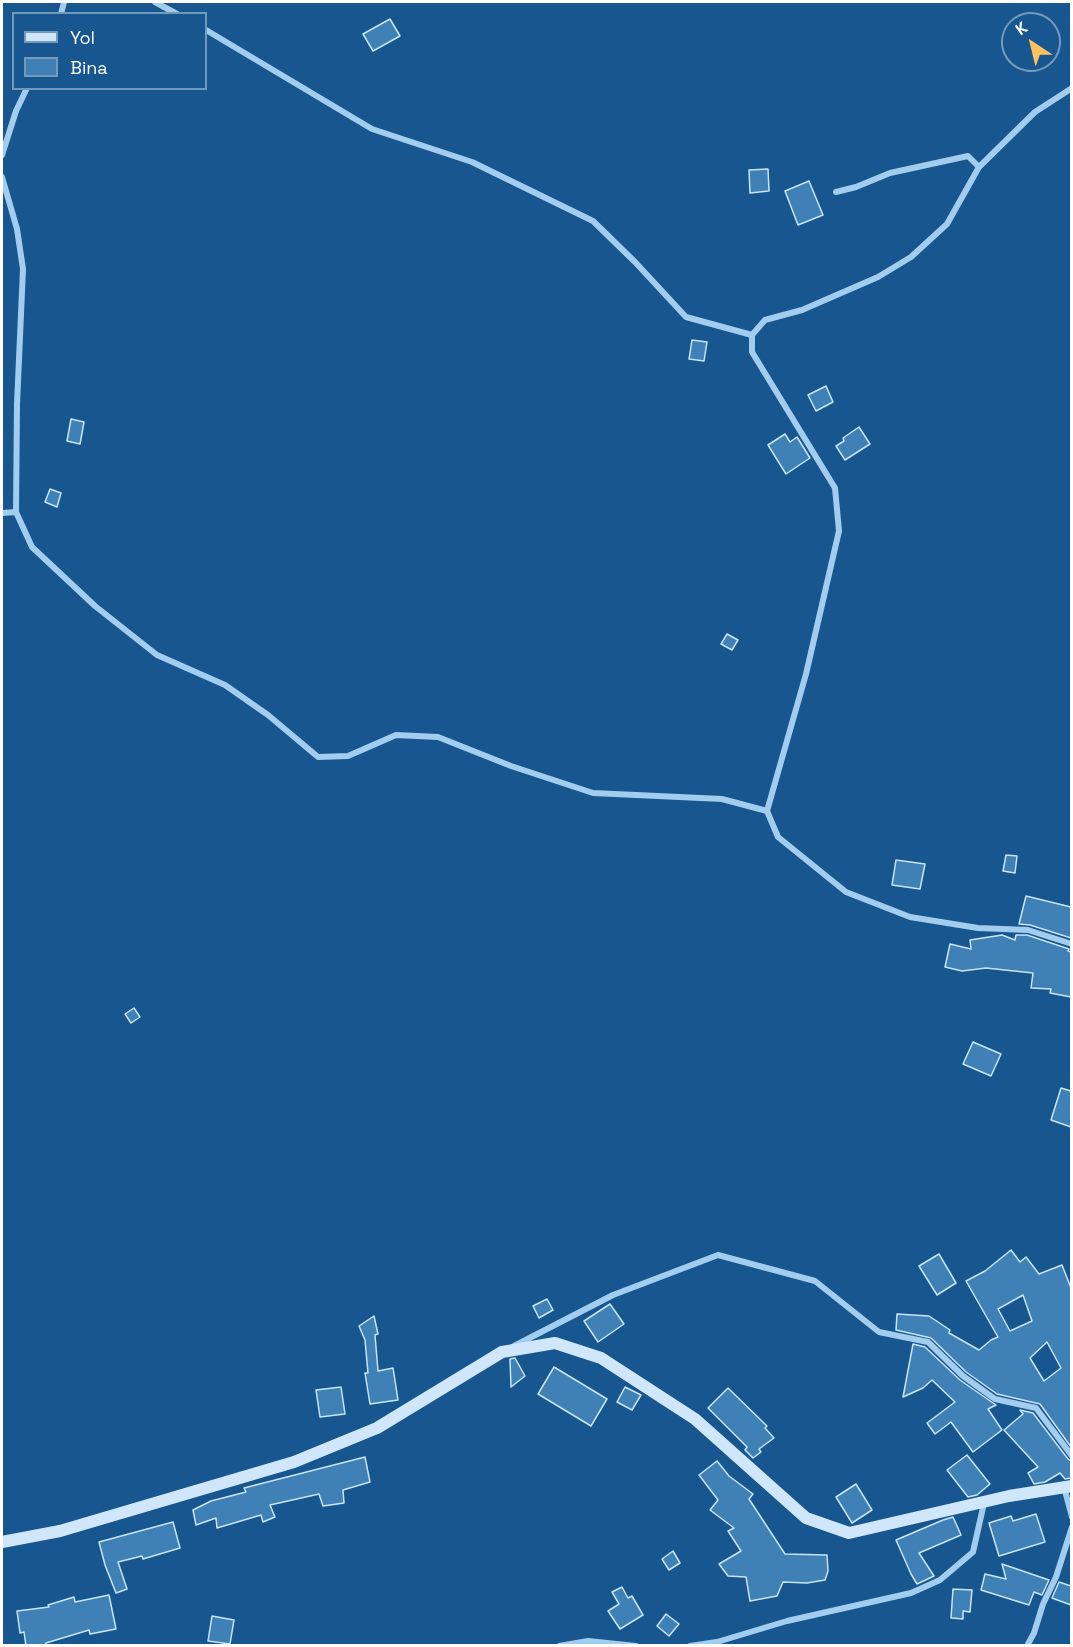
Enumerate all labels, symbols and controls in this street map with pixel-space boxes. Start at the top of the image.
legend [12,12,207,90]
north arrow [1001,12,1061,72]
text: K [1011,17,1032,40]
text: Yol [70,26,95,49]
text: Bina [70,56,108,79]

